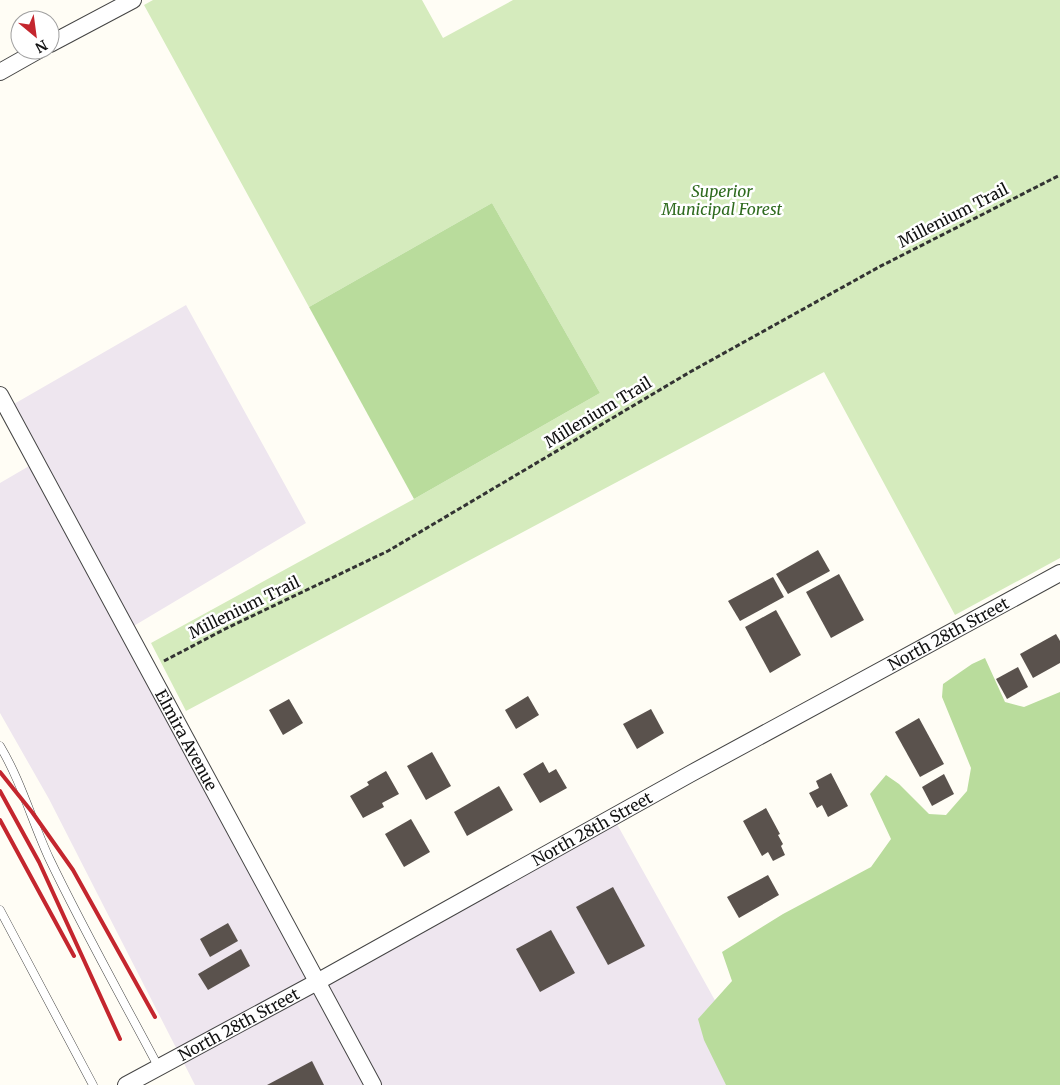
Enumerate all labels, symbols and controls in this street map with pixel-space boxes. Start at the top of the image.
north arrow [10,10,60,60]
text: N [32,36,51,57]
street label: Millenium Trail [894,179,1012,251]
park label: Superior Municipal Forest [661,181,783,219]
street label: Millenium Trail [541,372,655,452]
street label: Millenium Trail [185,571,303,643]
street label: North 28th Street [884,592,1013,675]
street label: Elmira Avenue [151,686,222,794]
street label: North 28th Street [529,787,656,870]
street label: North 28th Street [175,983,303,1065]

